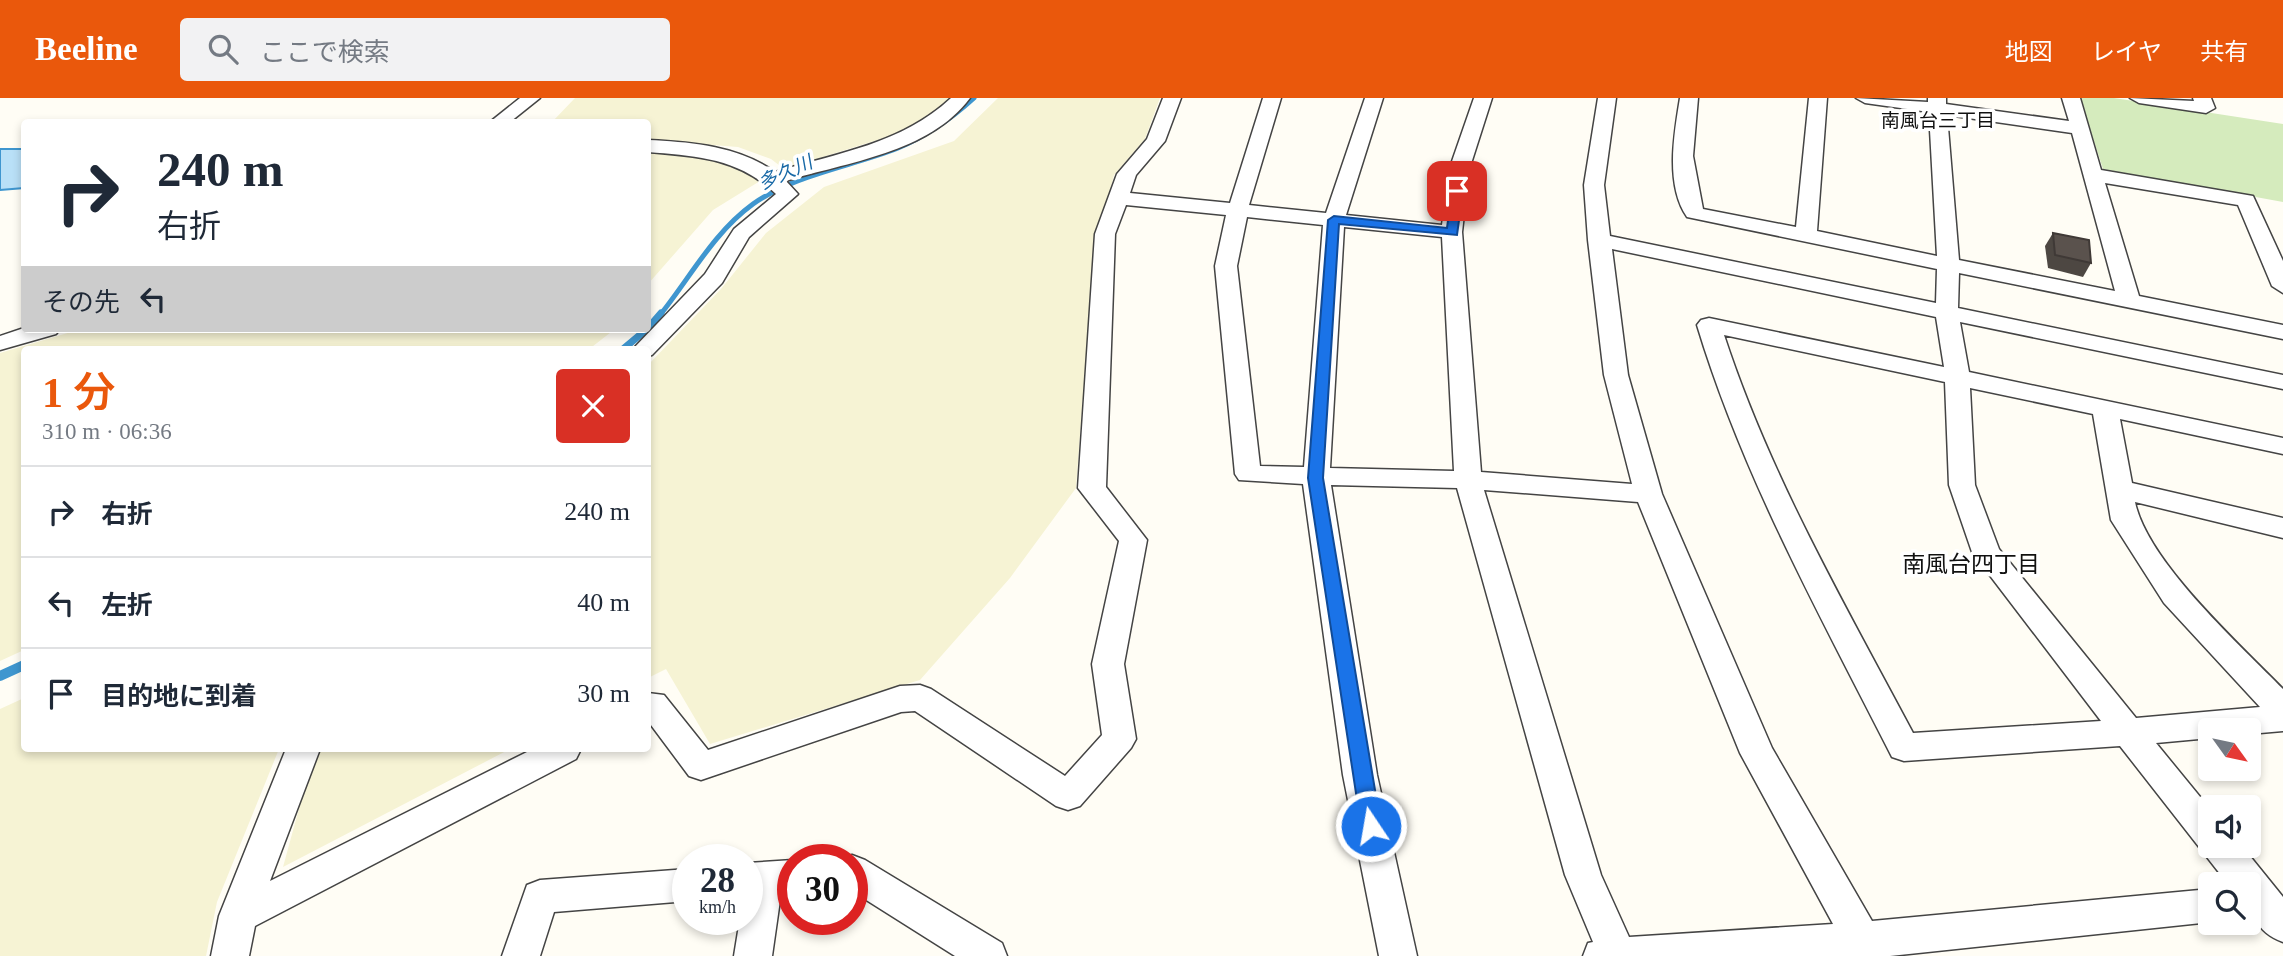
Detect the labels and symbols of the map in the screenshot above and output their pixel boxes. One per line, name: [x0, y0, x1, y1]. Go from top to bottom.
district label: 南風台三丁目: [1881, 110, 1995, 131]
water label: 多久川: [755, 150, 817, 194]
pin: [1427, 161, 1487, 221]
district label: 南風台四丁目: [1902, 552, 2040, 577]
north arrow: [2198, 718, 2261, 780]
position arrow: [1334, 789, 1408, 863]
speed limit sign: 30: [777, 844, 868, 935]

